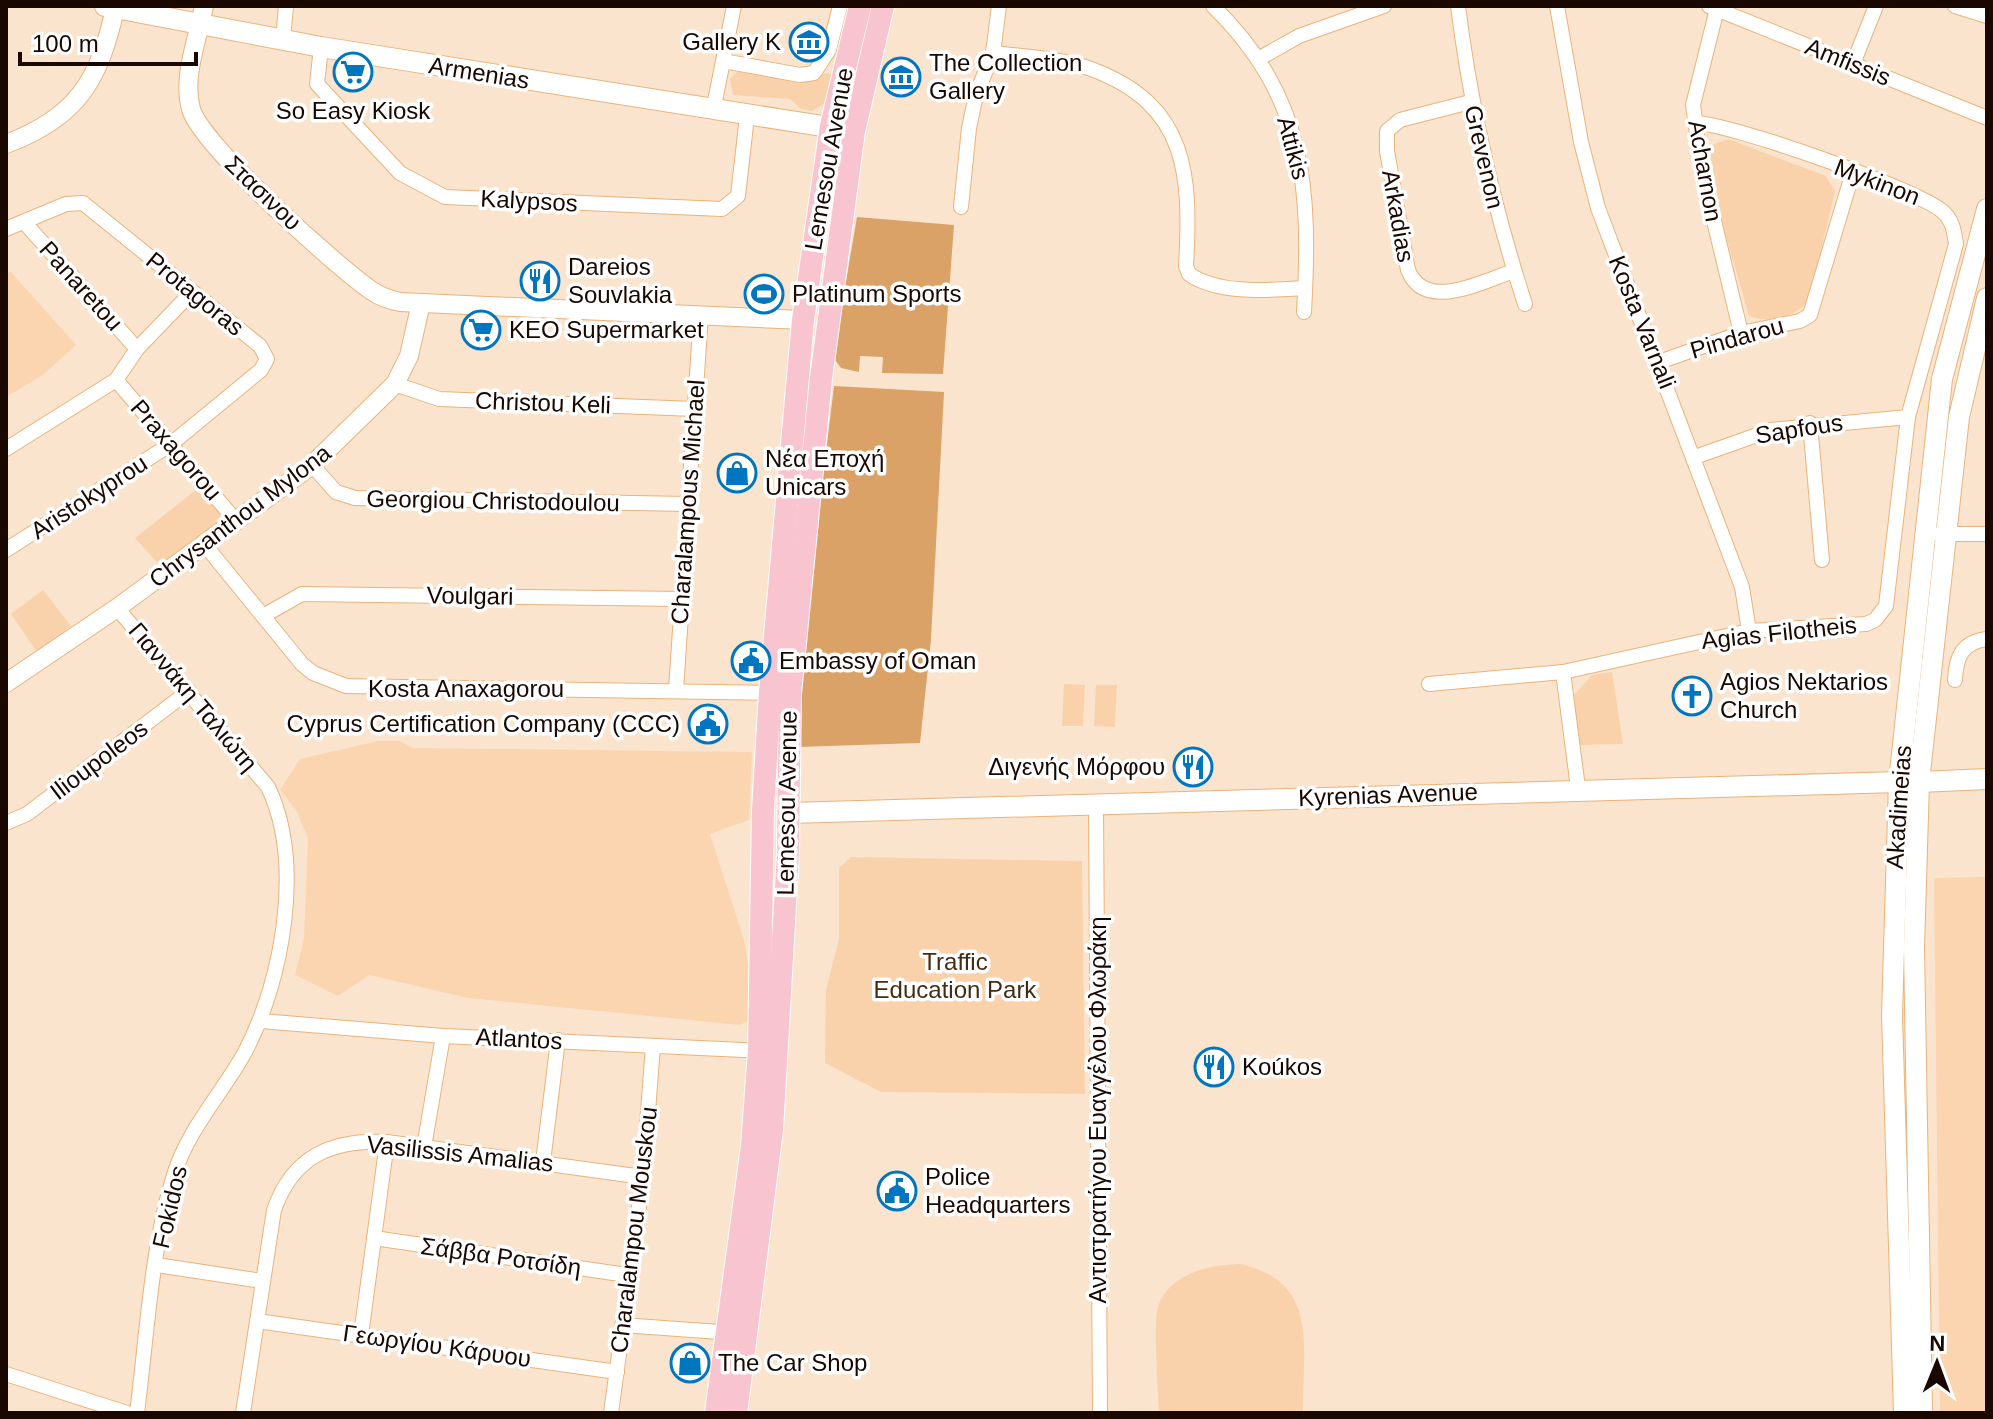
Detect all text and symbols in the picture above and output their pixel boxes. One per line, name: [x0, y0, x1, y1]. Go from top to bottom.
scale bar: [20, 16, 196, 66]
museum icon: Gallery K: [788, 21, 830, 63]
place label: Gallery K: [682, 28, 781, 55]
text: 100 m: [32, 30, 99, 57]
street label: Amfissis: [1802, 32, 1895, 91]
place label: The Collection Gallery: [929, 49, 1082, 104]
supermarket icon: So Easy Kiosk: [332, 51, 374, 93]
street label: Armenias: [427, 51, 531, 94]
museum icon: The Collection Gallery: [880, 56, 922, 98]
street label: Lemesou Avenue: [799, 65, 858, 252]
place label: So Easy Kiosk: [276, 97, 431, 124]
street label: Grevenon: [1459, 102, 1509, 211]
street label: Attikis: [1272, 113, 1315, 182]
street label: Acharnon: [1683, 118, 1728, 224]
street label: Στασινου: [220, 150, 307, 235]
street label: Mykinon: [1831, 153, 1924, 210]
street label: Arkadias: [1377, 168, 1420, 264]
street label: Kalypsos: [480, 184, 578, 217]
street label: Panaretou: [34, 235, 128, 336]
street label: Protagoras: [141, 246, 249, 341]
street label: Kosta Varnali: [1604, 251, 1681, 392]
place label: Dareios Souvlakia: [568, 253, 673, 308]
restaurant icon: Dareios Souvlakia: [519, 260, 561, 302]
sports icon: Platinum Sports: [743, 273, 785, 315]
place label: Platinum Sports: [792, 280, 961, 307]
supermarket icon: KEO Supermarket: [460, 309, 502, 351]
street label: Pindarou: [1687, 311, 1787, 364]
place label: KEO Supermarket: [509, 316, 704, 343]
street label: Charalampous Michael: [665, 379, 710, 625]
street label: Christou Keli: [475, 387, 611, 418]
street label: Praxagorou: [125, 394, 227, 505]
street label: Sapfous: [1753, 408, 1845, 449]
street label: Chrysanthou Mylona: [144, 438, 336, 593]
place label: Νέα Εποχή Unicars: [765, 445, 884, 500]
street label: Aristokyprou: [25, 449, 152, 544]
shop icon: Νέα Εποχή Unicars: [716, 452, 758, 494]
street label: Georgiou Christodoulou: [366, 485, 620, 516]
street label: Voulgari: [426, 581, 514, 610]
street label: Agias Filotheis: [1700, 611, 1858, 654]
street label: Γιαννάκη Ταλιώτη: [123, 617, 263, 776]
public building icon: Embassy of Oman: [730, 640, 772, 682]
place label: Embassy of Oman: [779, 647, 976, 674]
place label: Agios Nektarios Church: [1720, 668, 1888, 723]
street label: Kosta Anaxagorou: [368, 675, 564, 702]
church icon: Agios Nektarios Church: [1671, 675, 1713, 717]
public building icon: Cyprus Certification Company (CCC): [687, 703, 729, 745]
place label: Cyprus Certification Company (CCC): [287, 710, 680, 737]
street label: Lemesou Avenue: [771, 710, 802, 896]
street label: Ilioupoleos: [45, 714, 153, 805]
street label: Akadimeias: [1881, 744, 1916, 870]
restaurant icon: Διγενής Μόρφου: [1172, 746, 1214, 788]
place label: Διγενής Μόρφου: [988, 753, 1165, 780]
street label: Kyrenias Avenue: [1298, 778, 1478, 811]
street label: Αντιστρατήγου Ευαγγέλου Φλωράκη: [1084, 916, 1111, 1304]
park label: Traffic Education Park: [874, 948, 1037, 1003]
street label: Atlantos: [475, 1023, 563, 1054]
restaurant icon: Koúkos: [1193, 1046, 1235, 1088]
place label: Koúkos: [1242, 1053, 1322, 1080]
street label: Charalampou Mouskou: [605, 1105, 662, 1355]
street label: Vasilissis Amalias: [365, 1130, 555, 1177]
street label: Fokidos: [147, 1163, 192, 1251]
place label: Police Headquarters: [925, 1163, 1070, 1218]
public building icon: Police Headquarters: [876, 1170, 918, 1212]
street label: Σάββα Ροτσίδη: [419, 1232, 583, 1281]
street label: Γεωργίου Κάρυου: [341, 1319, 533, 1372]
north arrow: [1897, 1323, 1977, 1403]
text: N: [1929, 1331, 1946, 1356]
shop icon: The Car Shop: [669, 1342, 711, 1384]
place label: The Car Shop: [718, 1349, 867, 1376]

